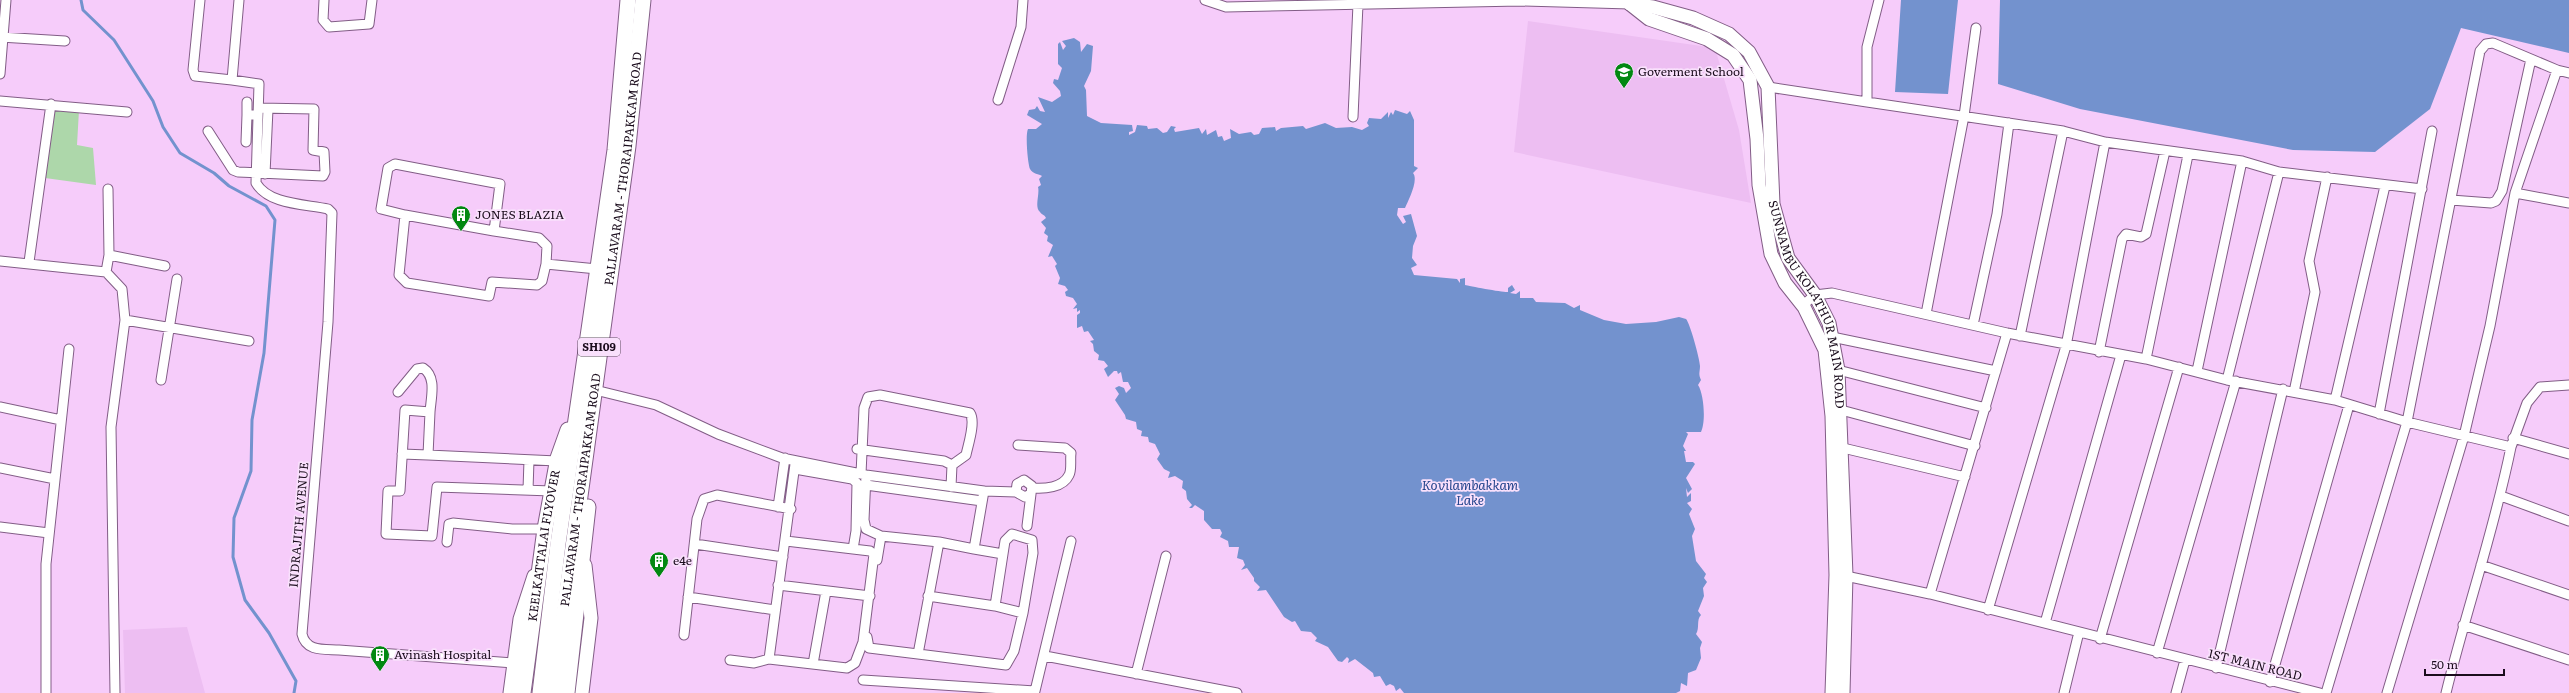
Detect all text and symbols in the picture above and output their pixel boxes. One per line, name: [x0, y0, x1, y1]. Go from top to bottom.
street label: PALLAVARAM - THORAIPAKKAM ROAD: [599, 51, 646, 286]
school or university icon: Goverment School: [1613, 61, 1635, 89]
place label: Goverment School: [1638, 62, 1744, 80]
street label: SUNNAMBU KOLATHUR MAIN ROAD: [1764, 198, 1849, 409]
building icon: JONES BLAZIA: [450, 204, 472, 232]
place label: JONES BLAZIA: [475, 205, 564, 223]
road number: SH109: [578, 338, 620, 356]
street label: PALLAVARAM - THORAIPAKKAM ROAD: [555, 372, 605, 607]
street label: INDRAJITH AVENUE: [284, 461, 312, 588]
street label: KEELKATTALAI FLYOVER: [523, 468, 564, 623]
water label: Kovilambakkam Lake: [1422, 475, 1519, 509]
building icon: e4e: [648, 550, 670, 578]
place label: e4e: [673, 551, 692, 569]
building icon: Avinash Hospital: [369, 644, 391, 672]
street label: 1ST MAIN ROAD: [2206, 644, 2304, 684]
place label: Avinash Hospital: [394, 645, 491, 663]
scale bar: [2425, 651, 2504, 677]
text: 50 m: [2431, 655, 2458, 673]

